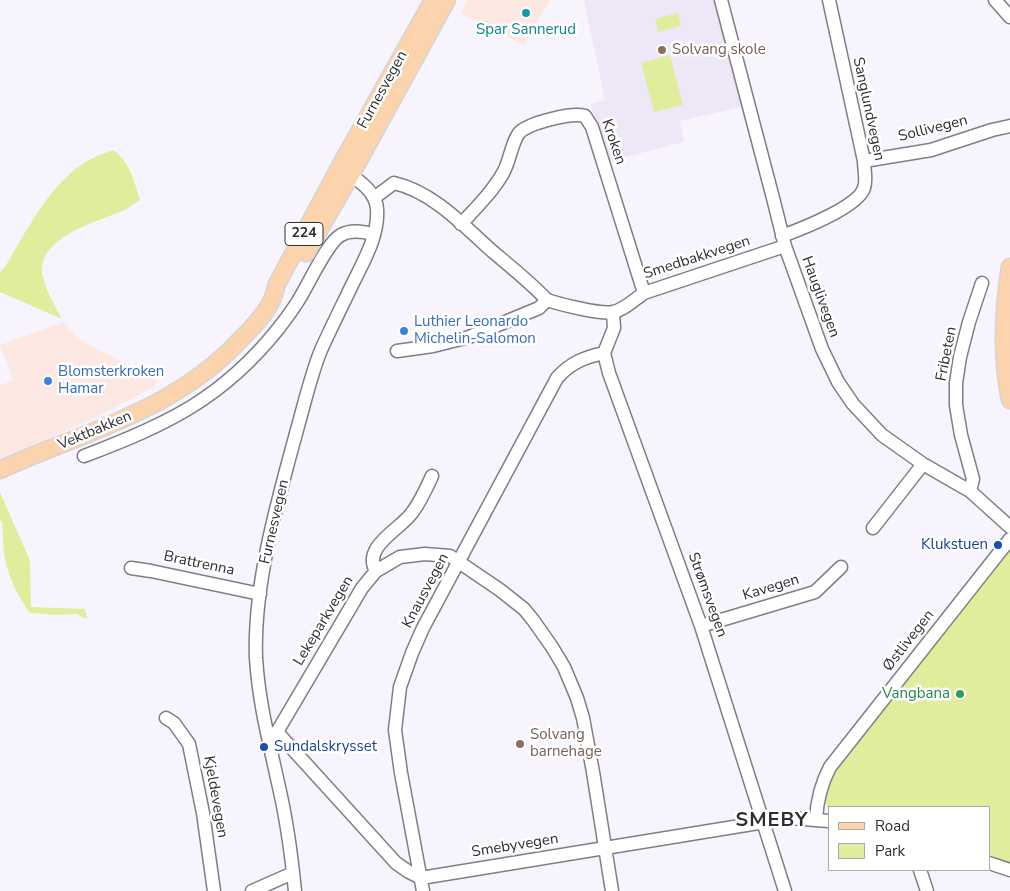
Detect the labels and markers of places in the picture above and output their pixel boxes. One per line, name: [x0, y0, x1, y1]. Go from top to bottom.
marker: Spar Sannerud: [520, 7, 532, 19]
place label: Spar Sannerud: [476, 21, 576, 39]
place label: Solvang skole: [672, 41, 766, 59]
marker: Solvang skole: [656, 44, 668, 56]
place label: Luthier Leonardo Michelin-Salomon: [414, 313, 536, 348]
marker: Luthier Leonardo Michelin-Salomon: [398, 325, 410, 337]
place label: Blomsterkroken Hamar: [58, 363, 164, 398]
marker: Blomsterkroken Hamar: [42, 375, 54, 387]
place label: Klukstuen: [921, 536, 988, 554]
marker: Klukstuen: [992, 539, 1004, 551]
place label: Vangbana: [882, 685, 950, 703]
marker: Vangbana: [954, 688, 966, 700]
place label: Solvang barnehage: [530, 726, 602, 761]
place label: Sundalskrysset: [274, 738, 377, 756]
marker: Solvang barnehage: [514, 738, 526, 750]
marker: Sundalskrysset: [258, 741, 270, 753]

